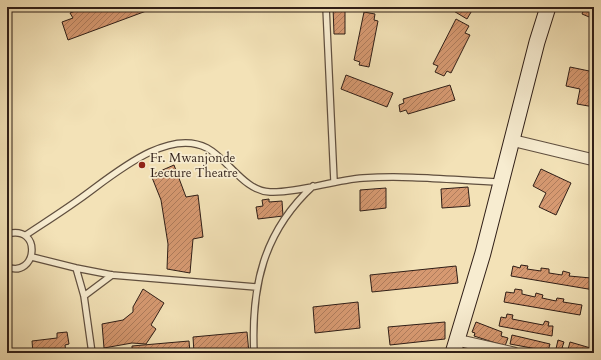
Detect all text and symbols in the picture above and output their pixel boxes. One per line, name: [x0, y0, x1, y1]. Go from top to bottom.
place label: Fr. Mwanjonde Lecture Theatre: [150, 149, 238, 182]
marker: Fr. Mwanjonde Lecture Theatre: [137, 160, 147, 170]

